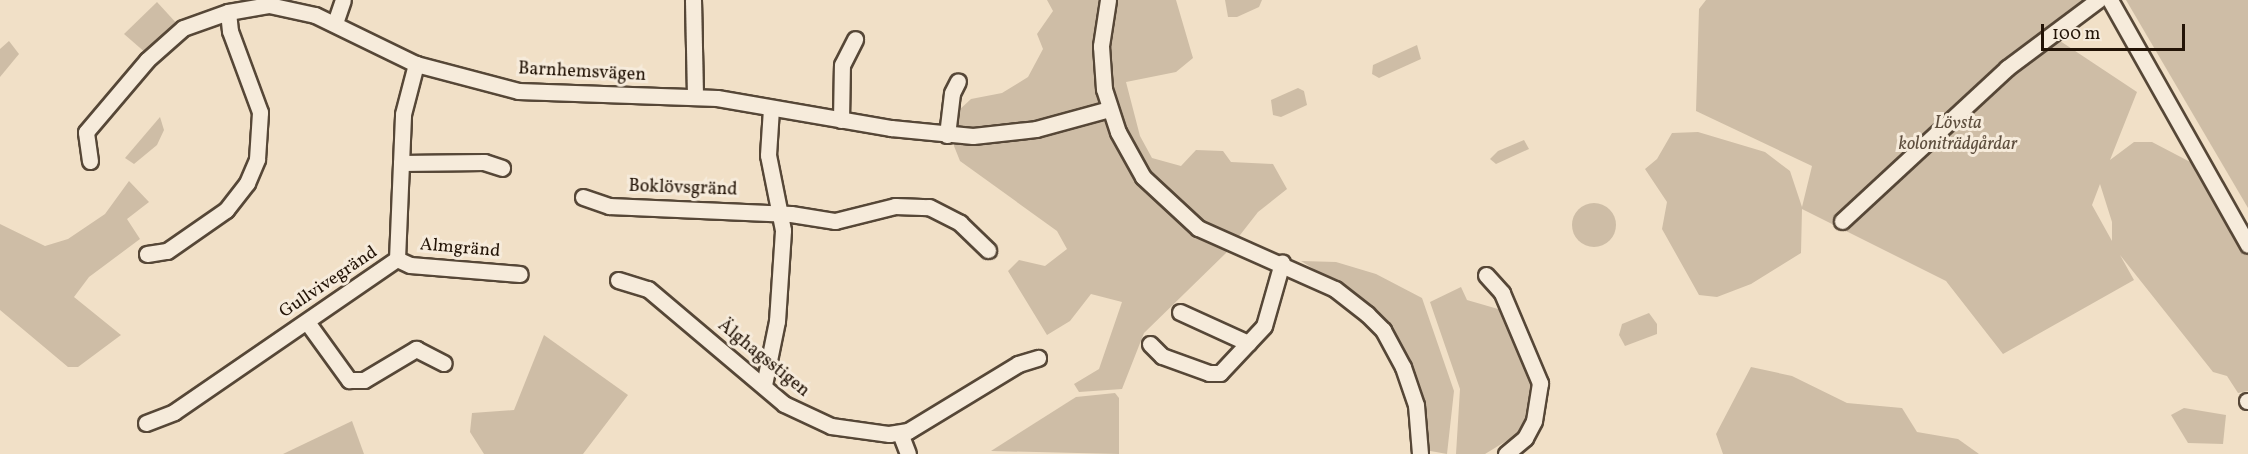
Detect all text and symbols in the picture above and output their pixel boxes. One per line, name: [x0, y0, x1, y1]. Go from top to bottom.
scale bar: [2044, 12, 2188, 50]
text: 100 m: [2052, 22, 2101, 47]
street label: Barnhemsvägen: [518, 59, 646, 87]
park label: Lövsta koloniträdgårdar: [1899, 114, 2017, 156]
street label: Boklövsgränd: [628, 176, 738, 202]
street label: Almgränd: [419, 235, 501, 263]
street label: Gullvivegränd: [276, 242, 382, 324]
street label: Älghagsstigen: [713, 315, 813, 403]

